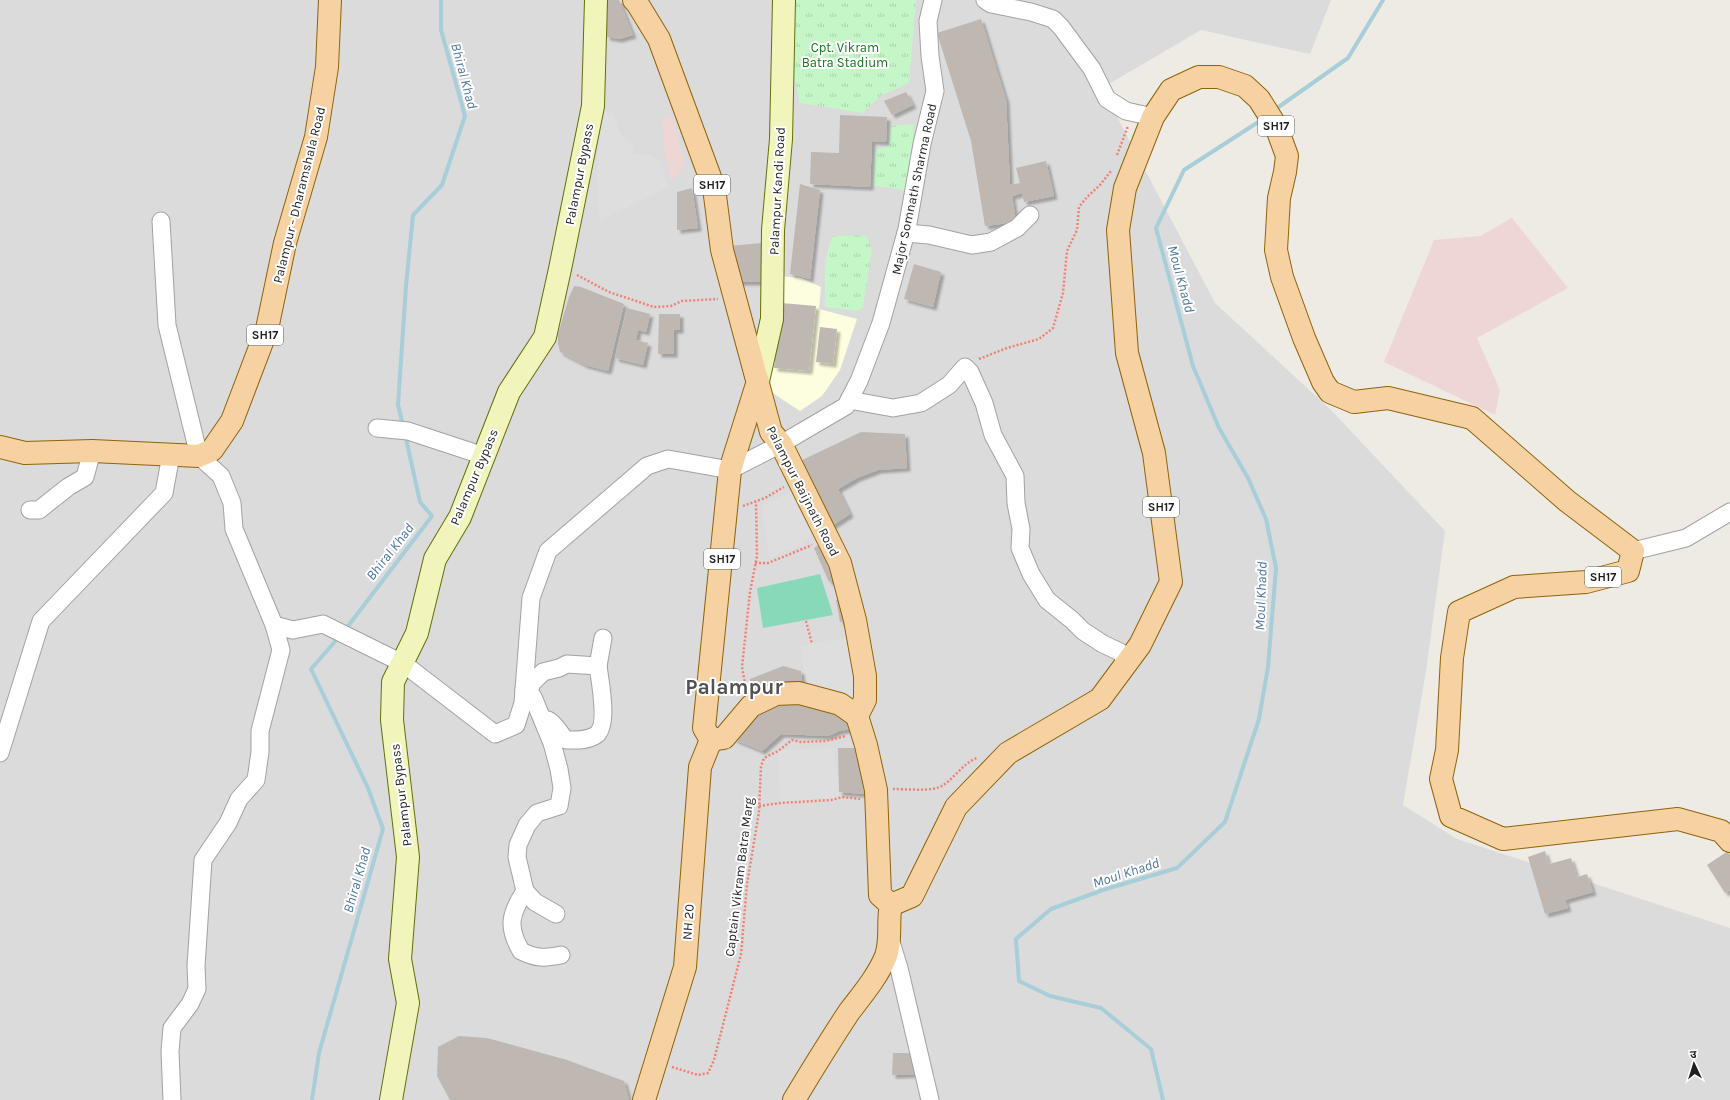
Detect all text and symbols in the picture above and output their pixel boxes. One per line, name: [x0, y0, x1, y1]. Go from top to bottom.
park label: Cpt. Vikram Batra Stadium: [802, 40, 888, 70]
water label: Bhiral Khad: [447, 41, 481, 111]
street label: Major Somnath Sharma Road: [888, 102, 940, 276]
street label: Palampur - Dharamshala Road: [270, 105, 328, 285]
road number: SH17: [1258, 116, 1294, 136]
street label: Palampur Bypass: [562, 122, 596, 226]
street label: Palampur Kandi Road: [766, 127, 788, 255]
road number: SH17: [694, 175, 730, 195]
water label: Moul Khadd: [1164, 243, 1198, 315]
road number: SH17: [247, 325, 283, 345]
street label: Palampur Baijnath Road: [764, 423, 842, 559]
street label: Palampur Bypass: [447, 426, 501, 527]
road number: SH17: [1143, 497, 1179, 517]
water label: Bhiral Khad: [363, 520, 418, 584]
road number: SH17: [704, 549, 740, 569]
water label: Moul Khadd: [1251, 561, 1271, 631]
road number: SH17: [1585, 567, 1621, 587]
district label: Palampur: [685, 675, 783, 699]
street label: Palampur Bypass: [387, 743, 415, 847]
street label: Captain Vikram Batra Marg: [722, 796, 756, 957]
water label: Bhiral Khad: [340, 845, 375, 915]
water label: Moul Khadd: [1091, 854, 1162, 892]
street label: NH 20: [679, 903, 697, 940]
north arrow: [1674, 1044, 1714, 1084]
text: उ: [1690, 1048, 1698, 1061]

